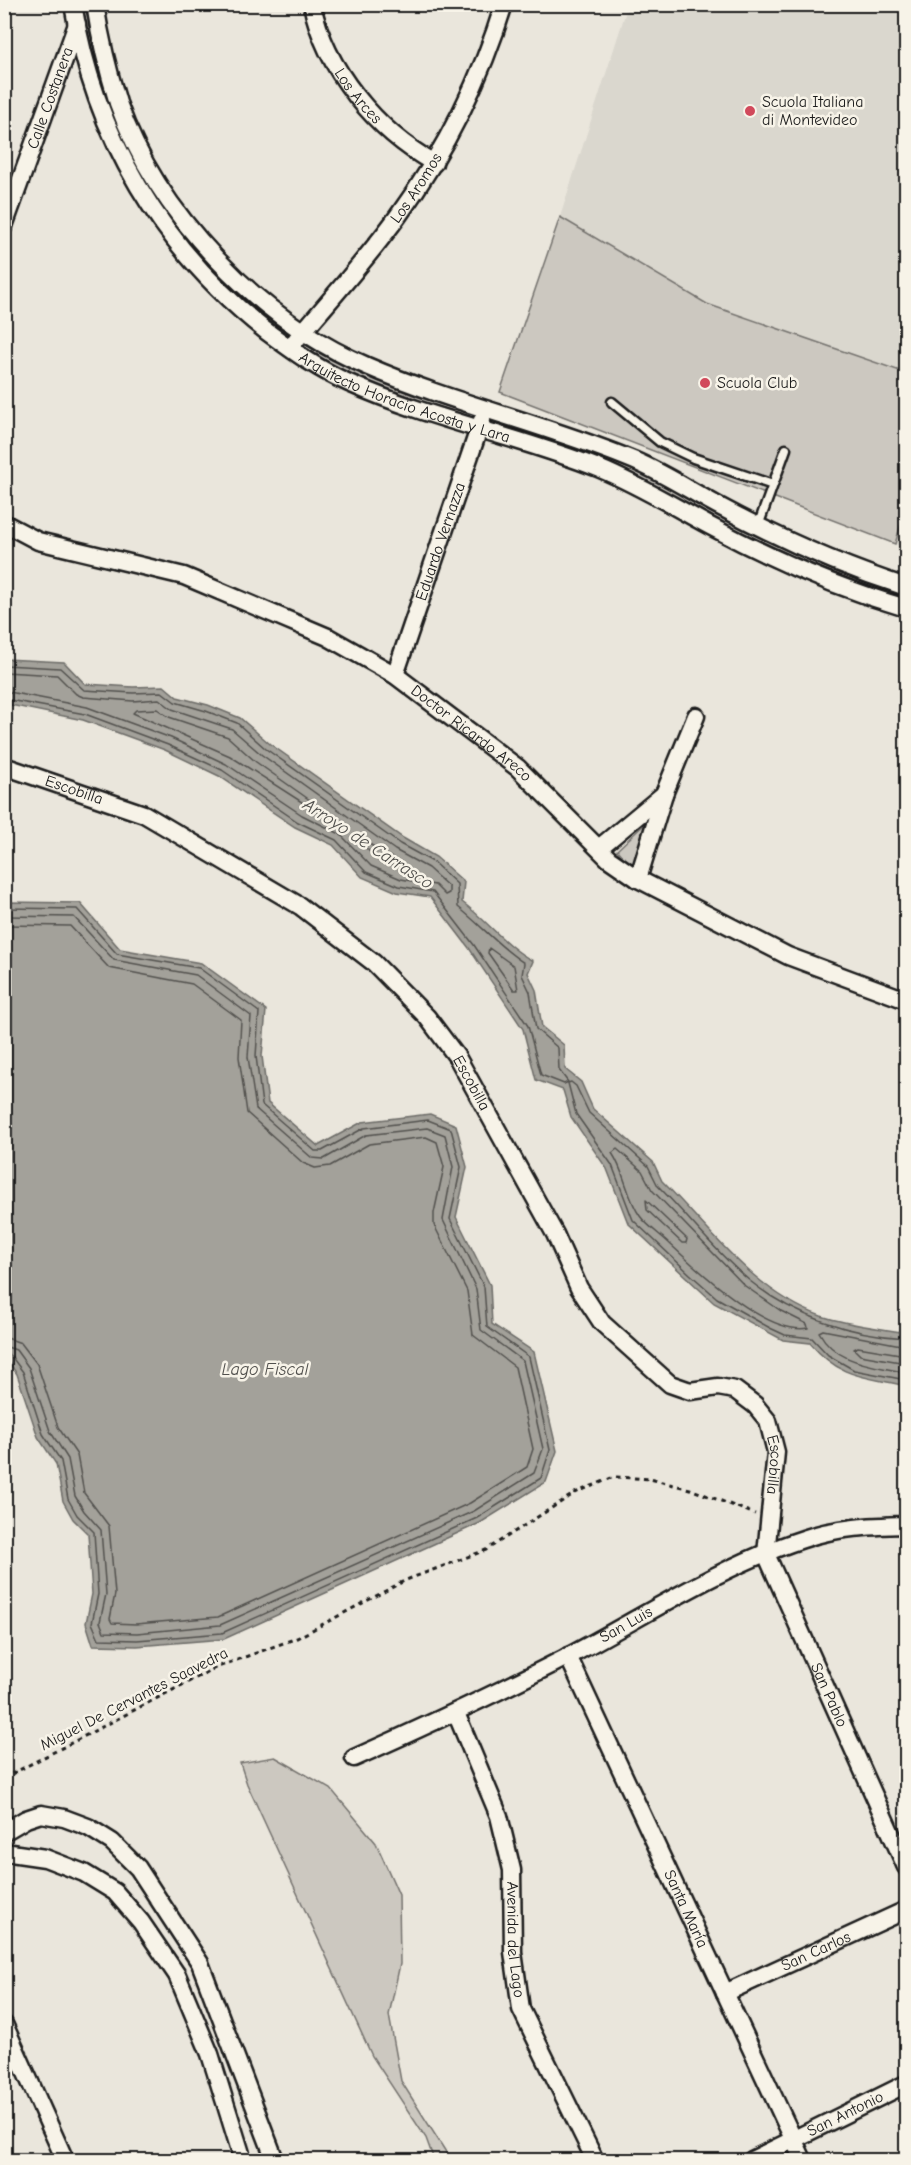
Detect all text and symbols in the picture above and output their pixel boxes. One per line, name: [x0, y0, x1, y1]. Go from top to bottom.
street label: Calle Costanera: [24, 45, 77, 151]
street label: Los Arces: [330, 65, 386, 128]
place label: Scuola Italiana di Montevideo: [762, 93, 863, 129]
marker: Scuola Italiana di Montevideo: [743, 104, 757, 118]
street label: Los Aromos: [387, 150, 446, 227]
street label: Arquitecto Horacio Acosta y Lara: [296, 348, 512, 447]
place label: Scuola Club: [717, 374, 797, 392]
marker: Scuola Club: [698, 376, 712, 390]
street label: Eduardo Vernazza: [412, 480, 469, 603]
street label: Doctor Ricardo Areco: [407, 681, 535, 785]
street label: Escobilla: [43, 772, 105, 808]
water label: Arroyo de Carrasco: [298, 794, 437, 894]
street label: Escobilla: [449, 1053, 494, 1114]
water label: Lago Fiscal: [222, 1359, 309, 1380]
street label: Escobilla: [763, 1433, 785, 1495]
street label: San Luis: [596, 1602, 656, 1647]
street label: Miguel De Cervantes Saavedra: [37, 1644, 231, 1754]
street label: San Pablo: [807, 1660, 851, 1730]
street label: Santa María: [660, 1867, 712, 1951]
street label: Avenida del Lago: [503, 1881, 528, 1999]
street label: San Carlos: [778, 1928, 854, 1975]
street label: San Antonio: [804, 2088, 886, 2140]

